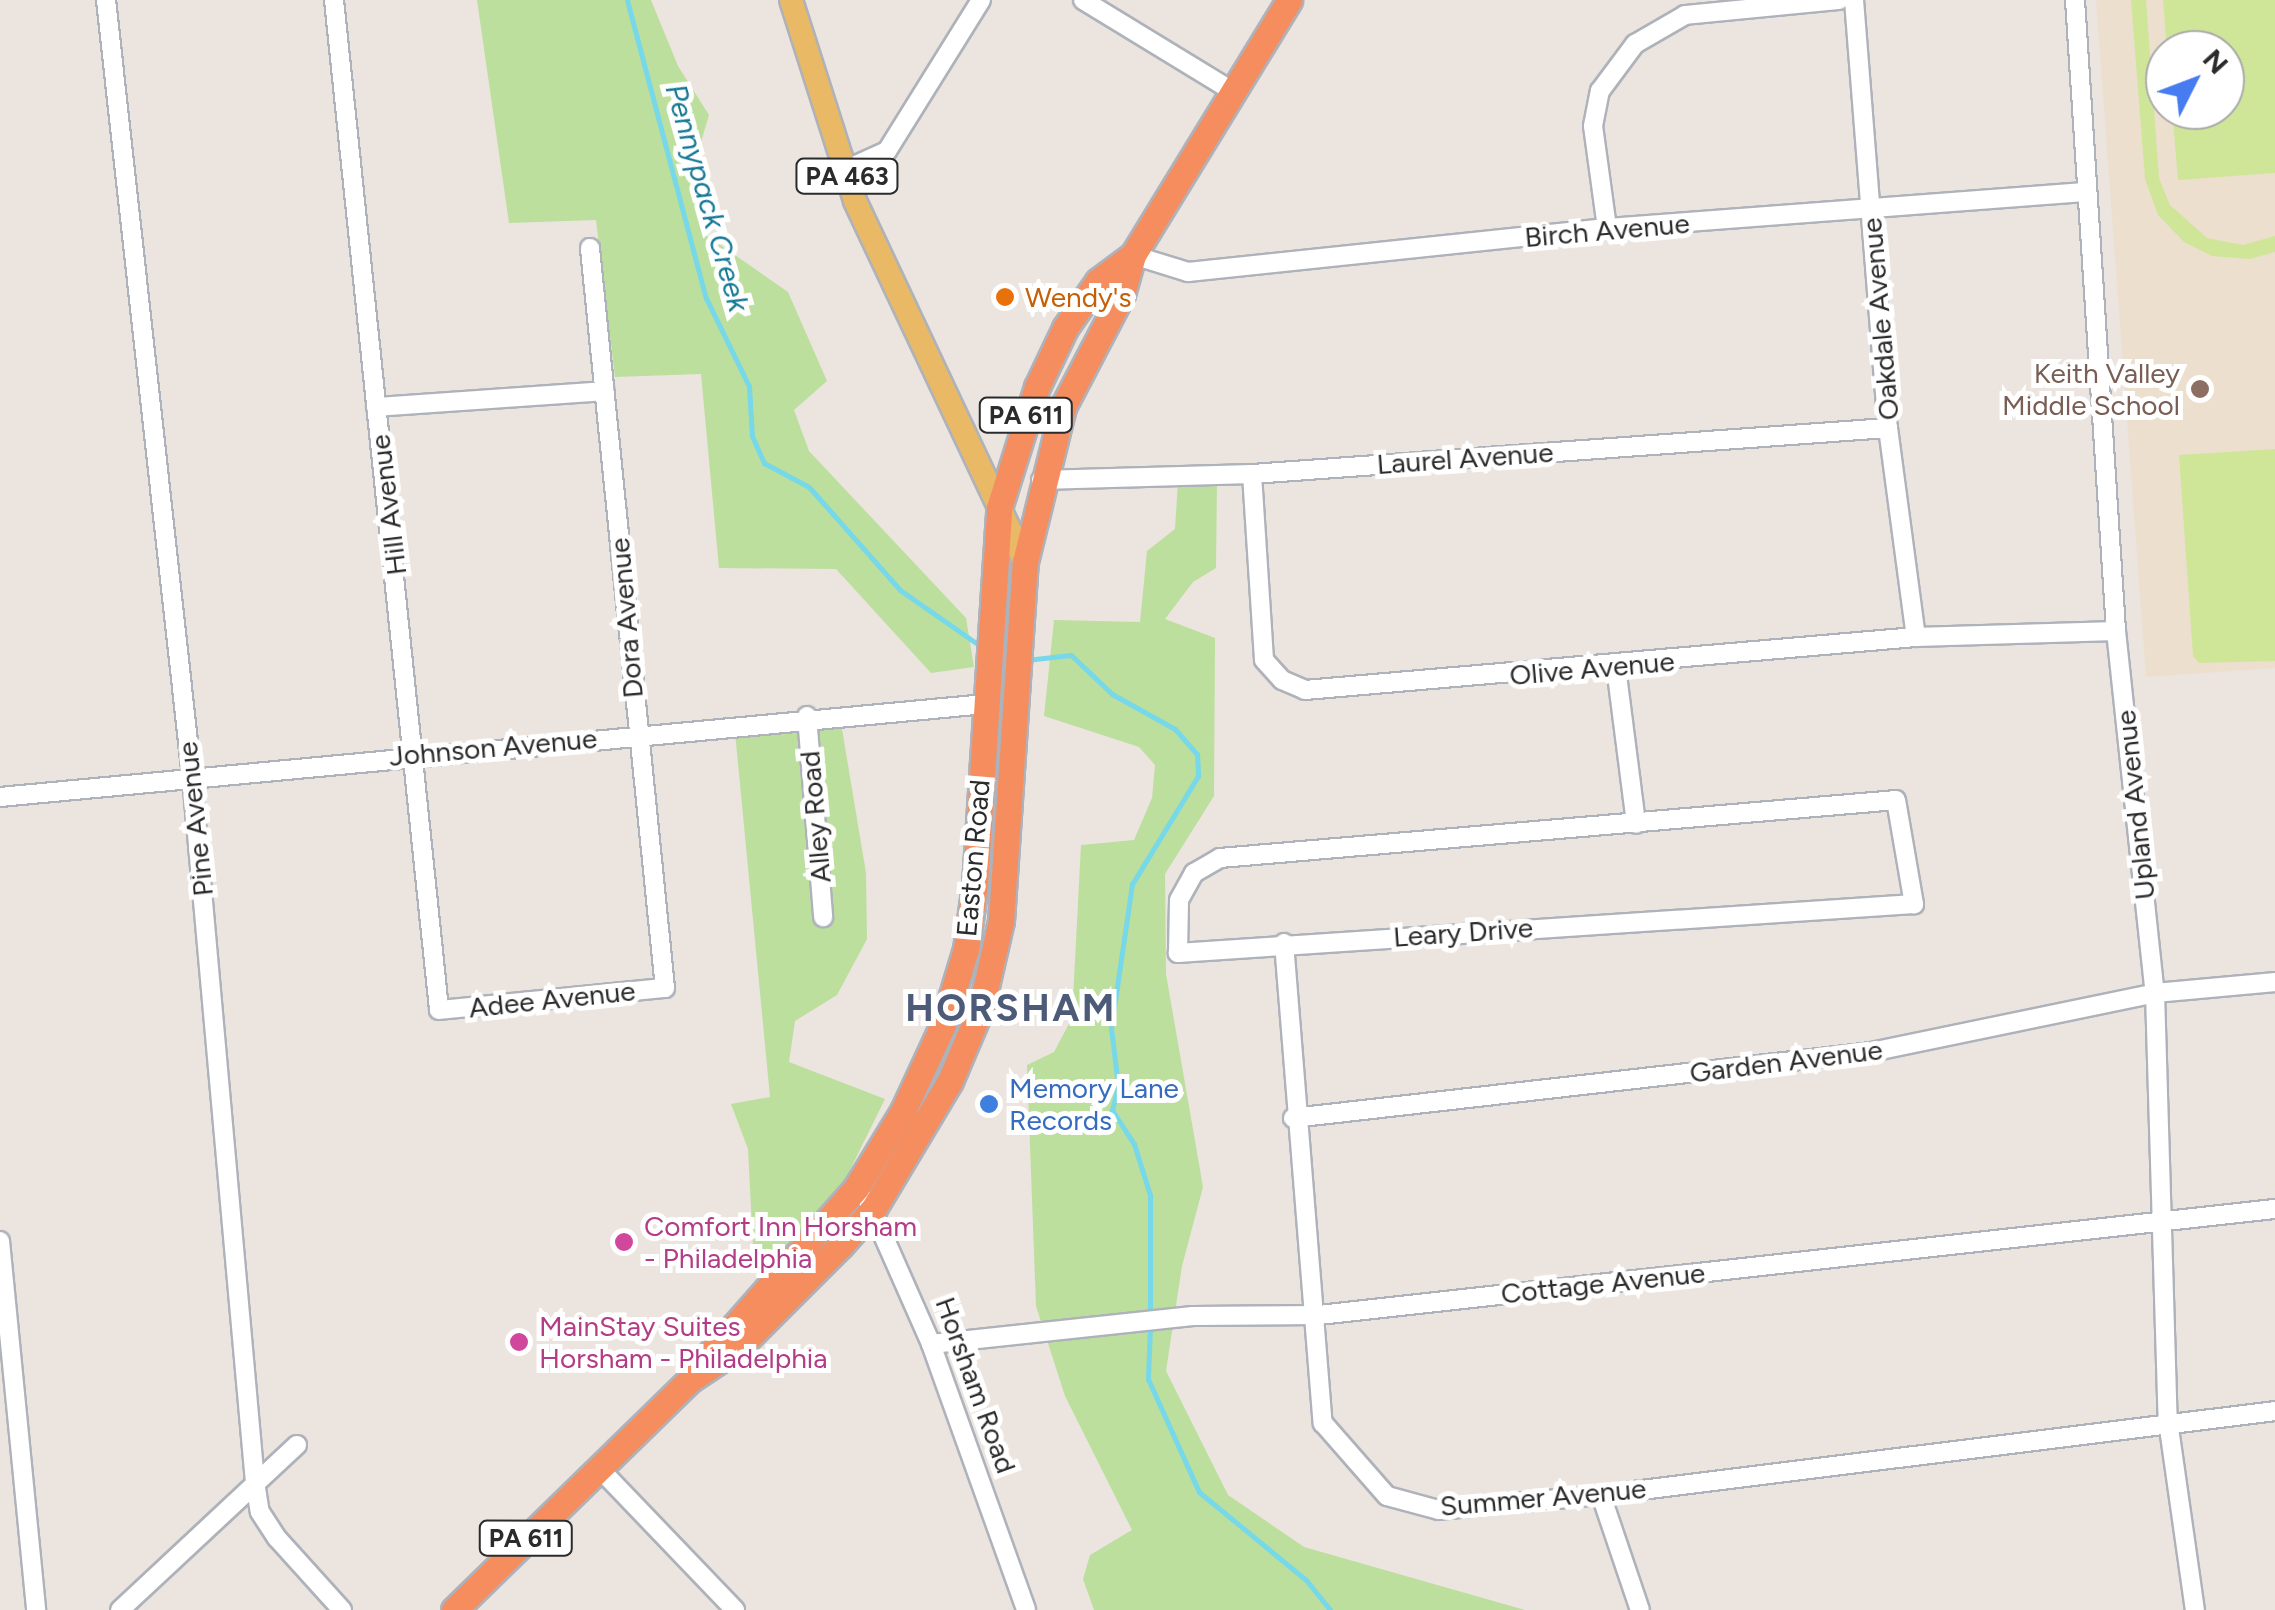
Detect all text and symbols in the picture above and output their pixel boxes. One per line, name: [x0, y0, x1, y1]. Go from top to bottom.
north arrow: [2145, 30, 2245, 130]
text: N: [2196, 42, 2236, 81]
water label: Pennypack Creek: [657, 80, 757, 316]
road number: PA 463: [794, 156, 900, 196]
street label: Birch Avenue: [1523, 206, 1691, 254]
street label: Oakdale Avenue: [1854, 216, 1906, 422]
place label: Wendy's: [1025, 280, 1131, 314]
marker: Wendy's: [994, 286, 1016, 308]
place label: Keith Valley Middle School: [2002, 356, 2180, 422]
marker: Keith Valley Middle School: [2189, 378, 2211, 400]
road number: PA 611: [978, 395, 1074, 435]
street label: Hill Avenue: [363, 433, 413, 577]
street label: Laurel Avenue: [1376, 435, 1554, 481]
street label: Dora Avenue: [602, 536, 650, 700]
street label: Olive Avenue: [1508, 644, 1676, 692]
street label: Upland Avenue: [2108, 709, 2162, 901]
street label: Johnson Avenue: [388, 721, 598, 773]
street label: Pine Avenue: [170, 740, 220, 898]
street label: Alley Road: [792, 750, 838, 884]
street label: Easton Road: [949, 778, 997, 938]
street label: Leary Drive: [1392, 910, 1534, 954]
street label: Adee Avenue: [467, 974, 637, 1024]
district label: HORSHAM: [905, 986, 1117, 1032]
street label: Garden Avenue: [1688, 1033, 1884, 1089]
place label: Memory Lane Records: [1009, 1071, 1179, 1137]
marker: Memory Lane Records: [978, 1093, 1000, 1115]
place label: Comfort Inn Horsham - Philadelphia: [644, 1209, 917, 1275]
marker: Comfort Inn Horsham - Philadelphia: [613, 1231, 635, 1253]
street label: Cottage Avenue: [1499, 1256, 1707, 1310]
street label: Horsham Road: [929, 1292, 1023, 1478]
place label: MainStay Suites Horsham - Philadelphia: [539, 1309, 828, 1375]
marker: MainStay Suites Horsham - Philadelphia: [508, 1331, 530, 1353]
street label: Summer Avenue: [1439, 1471, 1647, 1523]
road number: PA 611: [478, 1518, 574, 1558]

